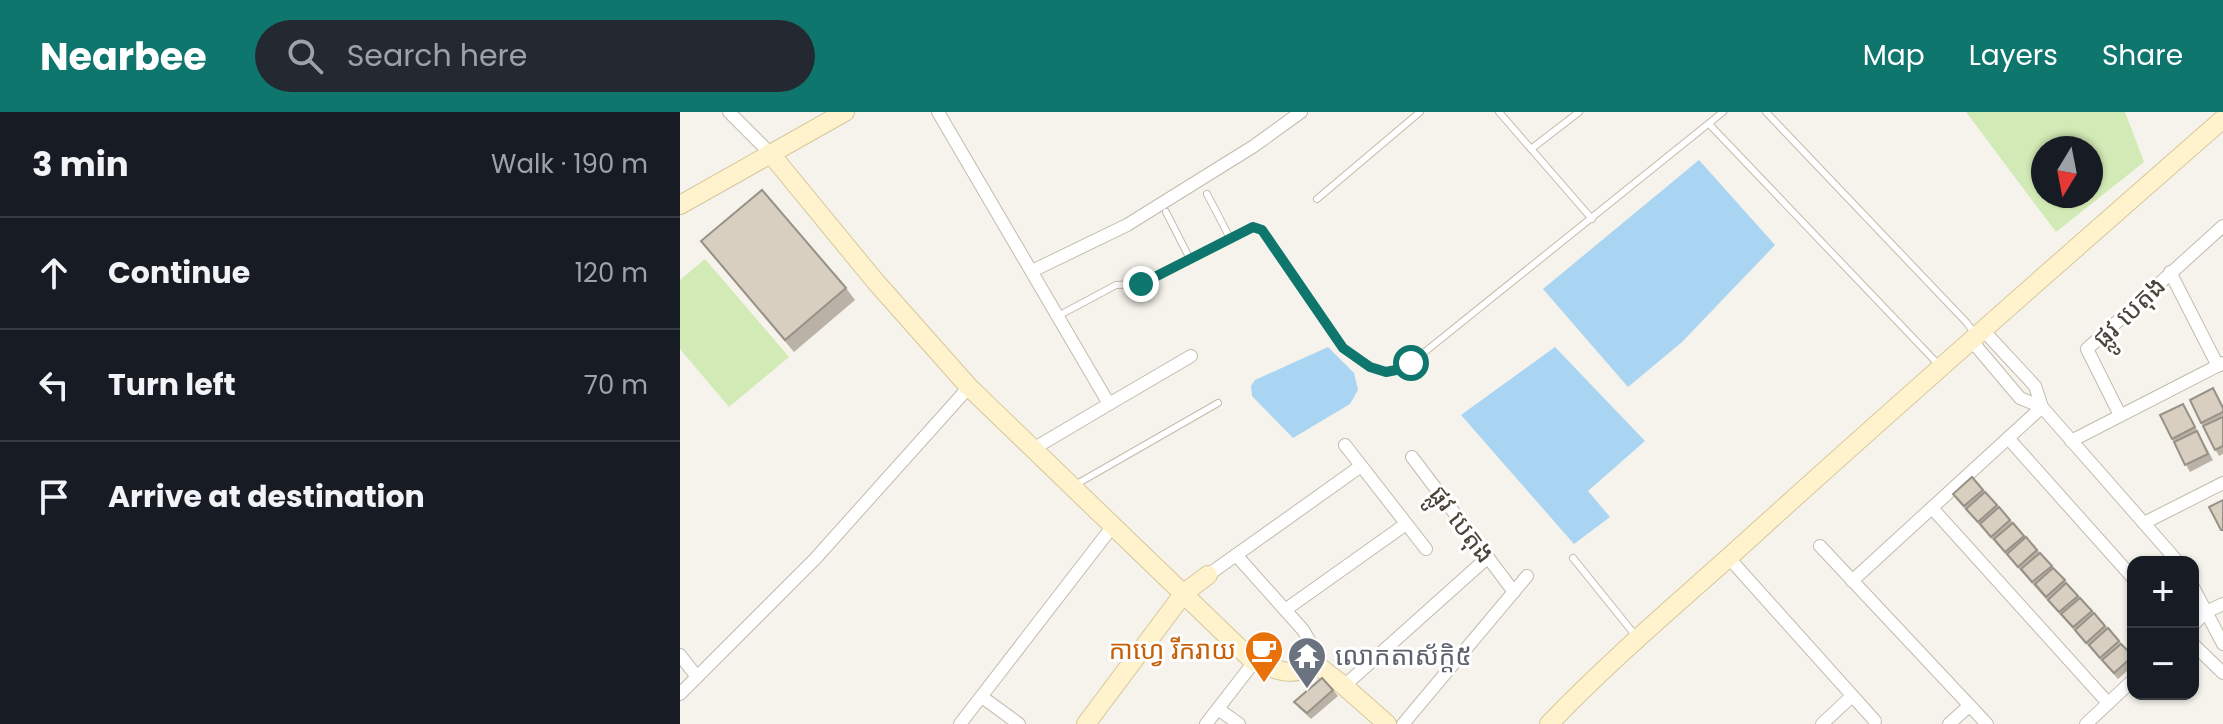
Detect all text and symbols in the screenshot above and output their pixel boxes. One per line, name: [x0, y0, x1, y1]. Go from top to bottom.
search box: [255, 20, 815, 92]
text: Nearbee: [40, 30, 207, 83]
icon: search: [283, 34, 327, 78]
text: Search here: [347, 34, 527, 77]
text: Map: [1863, 36, 1925, 75]
text: Layers: [1969, 36, 2058, 75]
text: Share: [2102, 36, 2183, 75]
north arrow: [2031, 136, 2103, 208]
text: 3 min: [32, 140, 129, 188]
text: Walk · 190 m: [491, 146, 648, 182]
icon: ahead: [32, 251, 76, 295]
text: Continue: [108, 251, 250, 294]
text: 120 m: [575, 255, 648, 291]
route end: [1123, 266, 1159, 302]
street label: ផ្លូវ បេតុង: [2085, 268, 2177, 360]
route start: [1393, 345, 1429, 381]
icon: left: [32, 363, 76, 407]
text: Turn left: [108, 363, 236, 406]
text: 70 m: [584, 367, 648, 403]
icon: arrive: [32, 475, 76, 519]
text: Arrive at destination: [108, 475, 425, 518]
street label: ផ្លូវ បេតុង: [1416, 478, 1503, 574]
map controls: [2127, 556, 2199, 700]
button: +: [2127, 556, 2199, 628]
button: −: [2127, 628, 2199, 700]
cafe icon: កាហ្វេ រីករាយ: [1243, 629, 1285, 684]
place label: កាហ្វេ រីករាយ: [1109, 632, 1236, 668]
temple icon: លោកតាស័ក្តិ៥: [1286, 635, 1328, 690]
place label: លោកតាស័ក្តិ៥: [1335, 638, 1472, 674]

